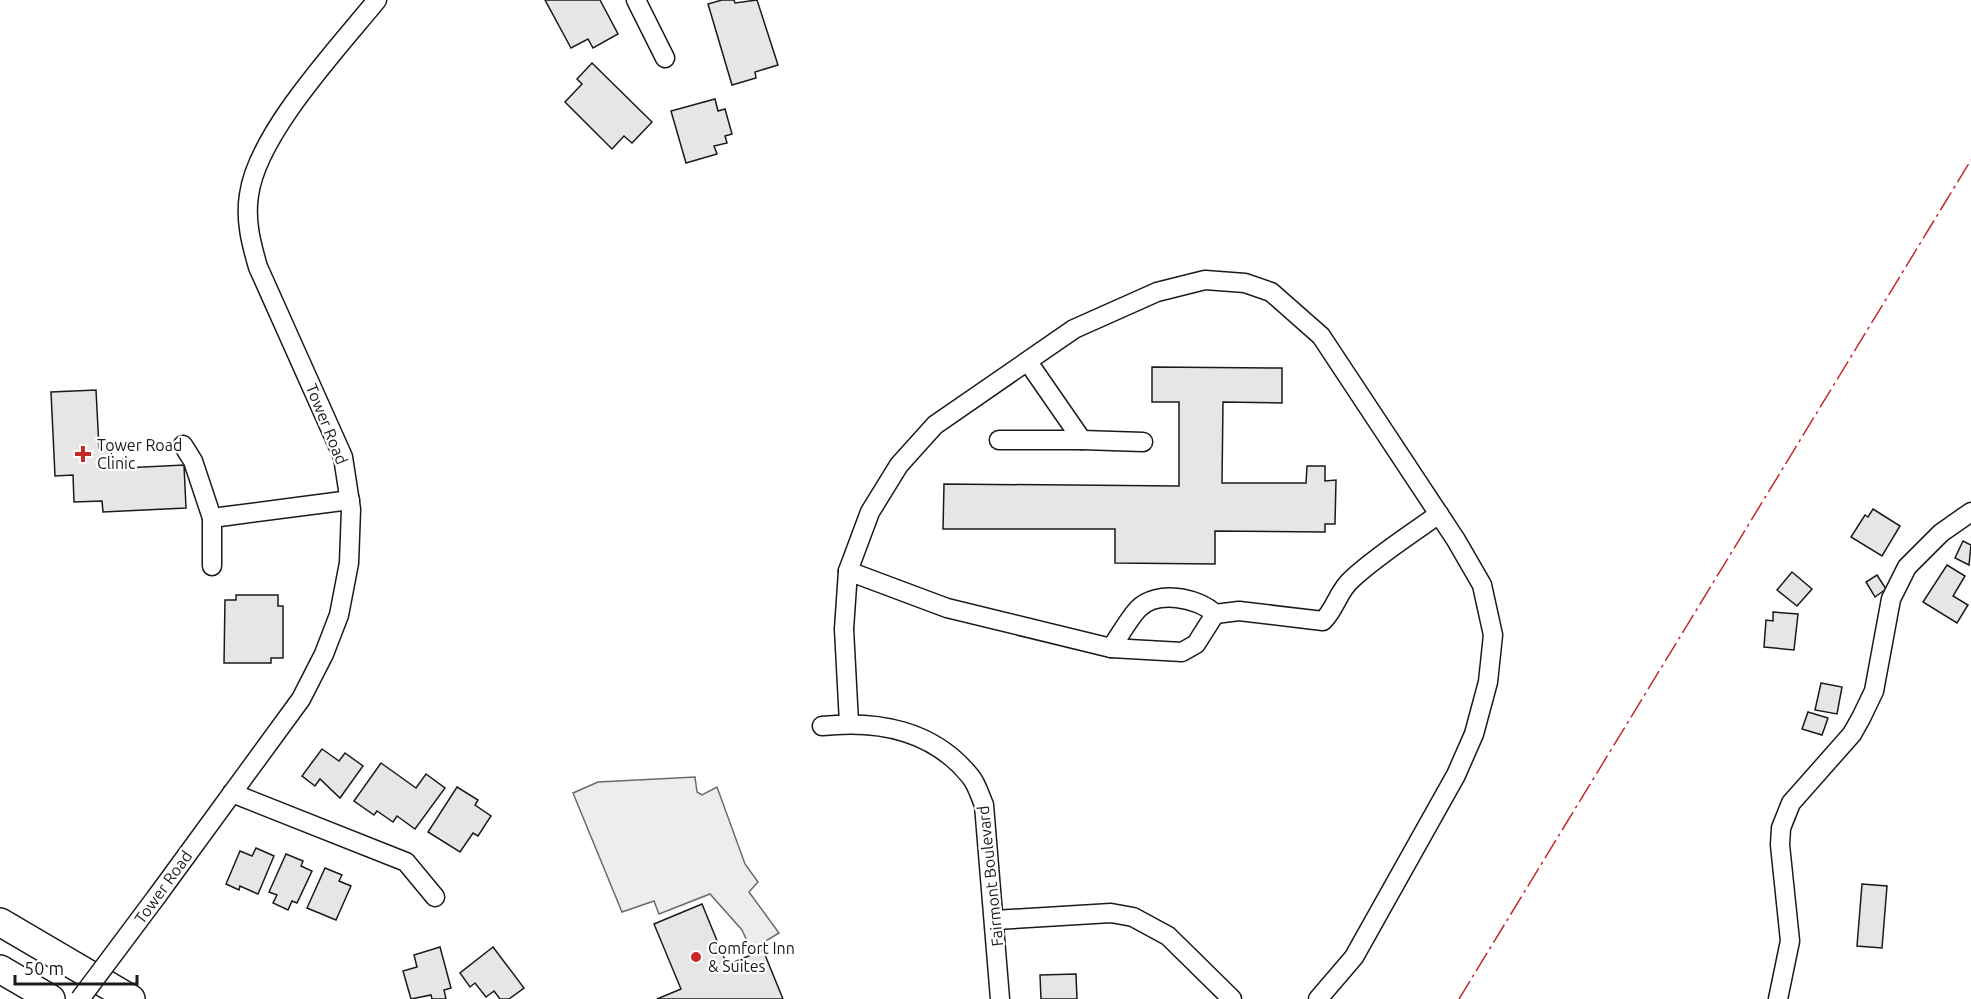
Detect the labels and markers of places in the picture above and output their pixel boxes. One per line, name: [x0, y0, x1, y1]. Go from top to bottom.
place label: Tower Road Clinic: [97, 436, 182, 472]
marker: Tower Road Clinic: [74, 445, 92, 463]
place label: Comfort Inn & Suites: [708, 939, 795, 975]
marker: Comfort Inn & Suites: [689, 950, 703, 964]

